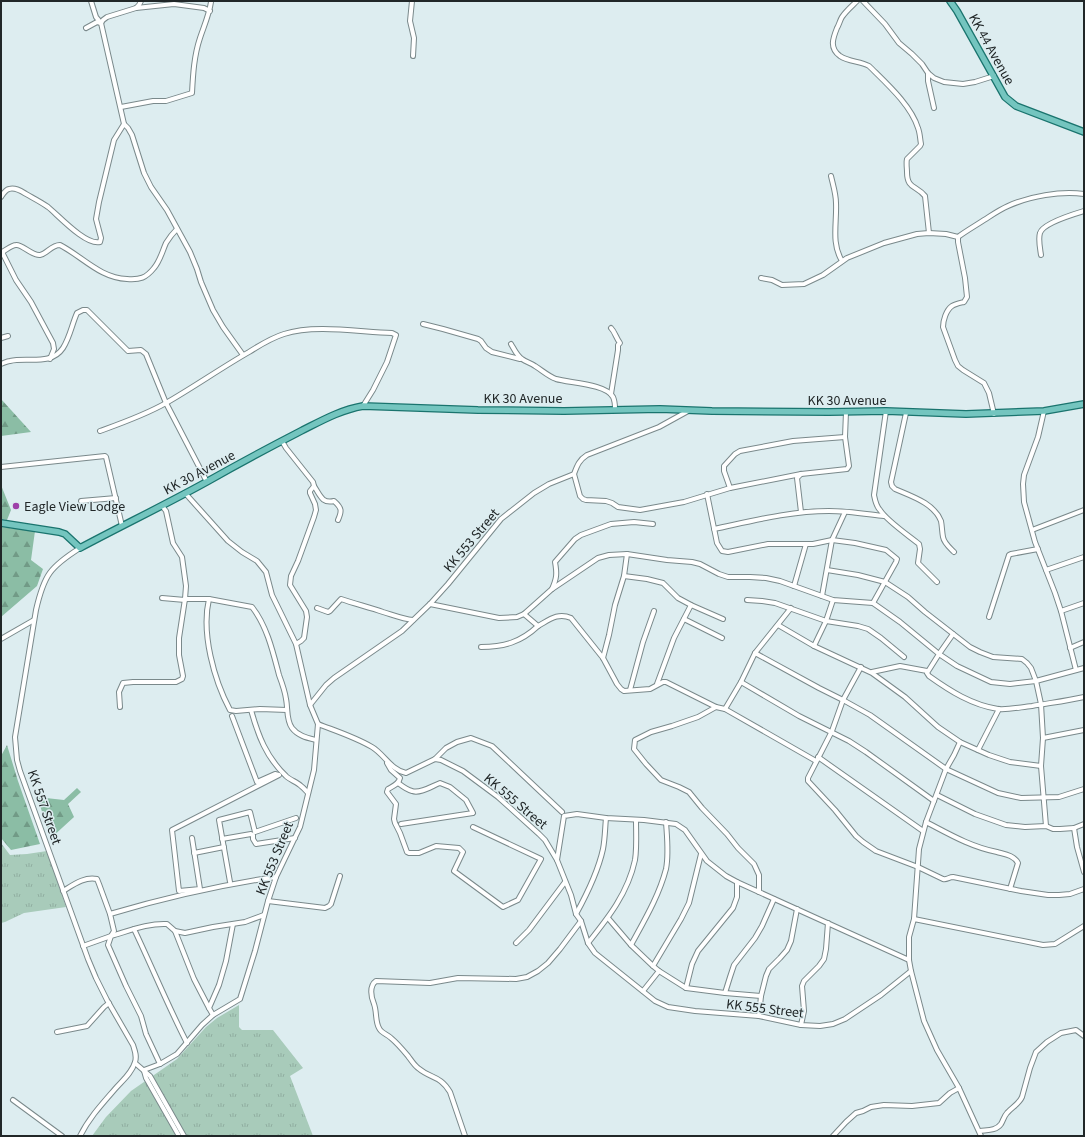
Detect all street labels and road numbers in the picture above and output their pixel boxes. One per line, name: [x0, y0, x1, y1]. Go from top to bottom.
street label: KK 44 Avenue: [963, 10, 1019, 89]
street label: KK 30 Avenue: [484, 389, 562, 409]
street label: KK 30 Avenue: [808, 391, 886, 411]
street label: KK 30 Avenue: [160, 446, 239, 500]
street label: KK 553 Street: [439, 504, 505, 577]
street label: KK 557 Street: [22, 767, 66, 848]
street label: KK 555 Street: [479, 769, 552, 835]
street label: KK 553 Street: [251, 818, 299, 898]
street label: KK 555 Street: [725, 994, 805, 1024]

